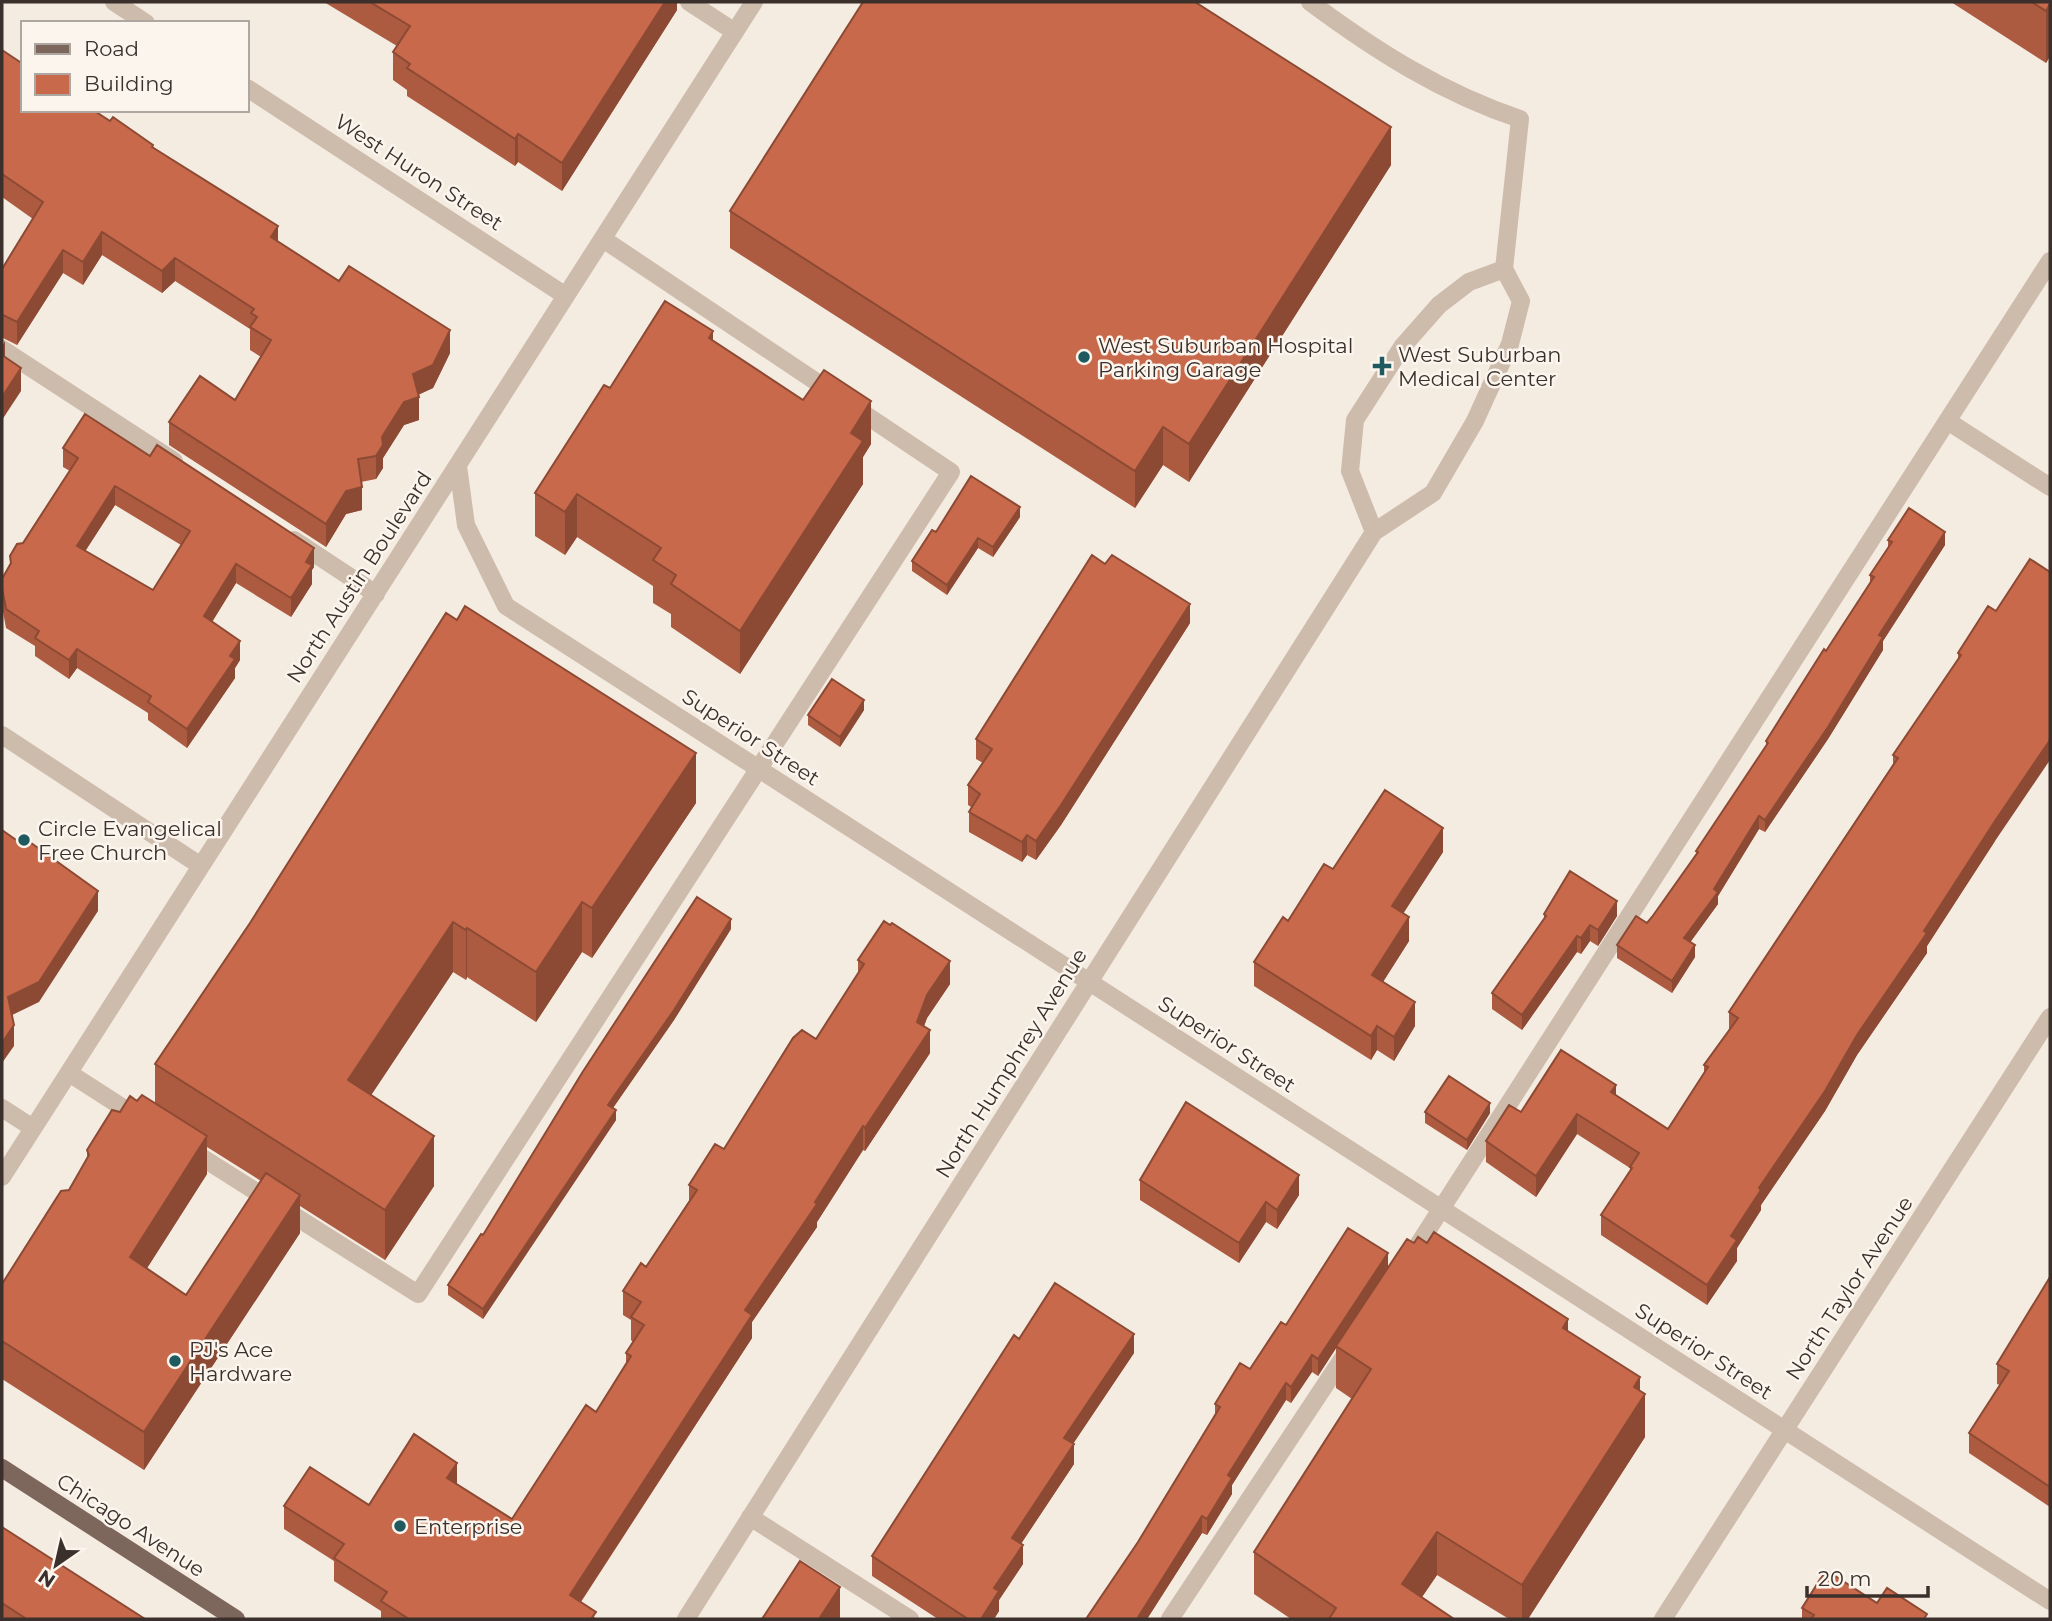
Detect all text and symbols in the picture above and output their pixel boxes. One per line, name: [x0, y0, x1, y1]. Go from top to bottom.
legend: [21, 21, 248, 112]
text: Road: [84, 36, 139, 61]
text: Building: [84, 71, 174, 96]
street label: West Huron Street: [330, 108, 508, 236]
place label: West Suburban Hospital Parking Garage: [1098, 333, 1353, 382]
place label: West Suburban Medical Center: [1398, 342, 1562, 391]
marker: West Suburban Hospital Parking Garage: [1076, 349, 1092, 365]
marker: West Suburban Medical Center: [1372, 356, 1392, 376]
street label: North Austin Boulevard: [281, 466, 437, 688]
street label: Superior Street: [678, 683, 824, 791]
place label: Circle Evangelical Free Church: [38, 816, 222, 865]
marker: Circle Evangelical Free Church: [16, 832, 32, 848]
street label: North Humphrey Avenue: [930, 944, 1092, 1182]
street label: Superior Street: [1154, 990, 1300, 1098]
street label: North Taylor Avenue: [1780, 1191, 1918, 1385]
street label: Superior Street: [1631, 1297, 1777, 1405]
place label: PJ's Ace Hardware: [189, 1337, 292, 1386]
marker: PJ's Ace Hardware: [167, 1353, 183, 1369]
street label: Chicago Avenue: [52, 1468, 210, 1582]
place label: Enterprise: [414, 1514, 522, 1539]
marker: Enterprise: [392, 1518, 408, 1534]
north arrow: [21, 1530, 91, 1600]
scale bar: [1807, 1554, 1928, 1598]
text: N: [34, 1565, 60, 1593]
text: 20 m: [1818, 1566, 1872, 1591]

